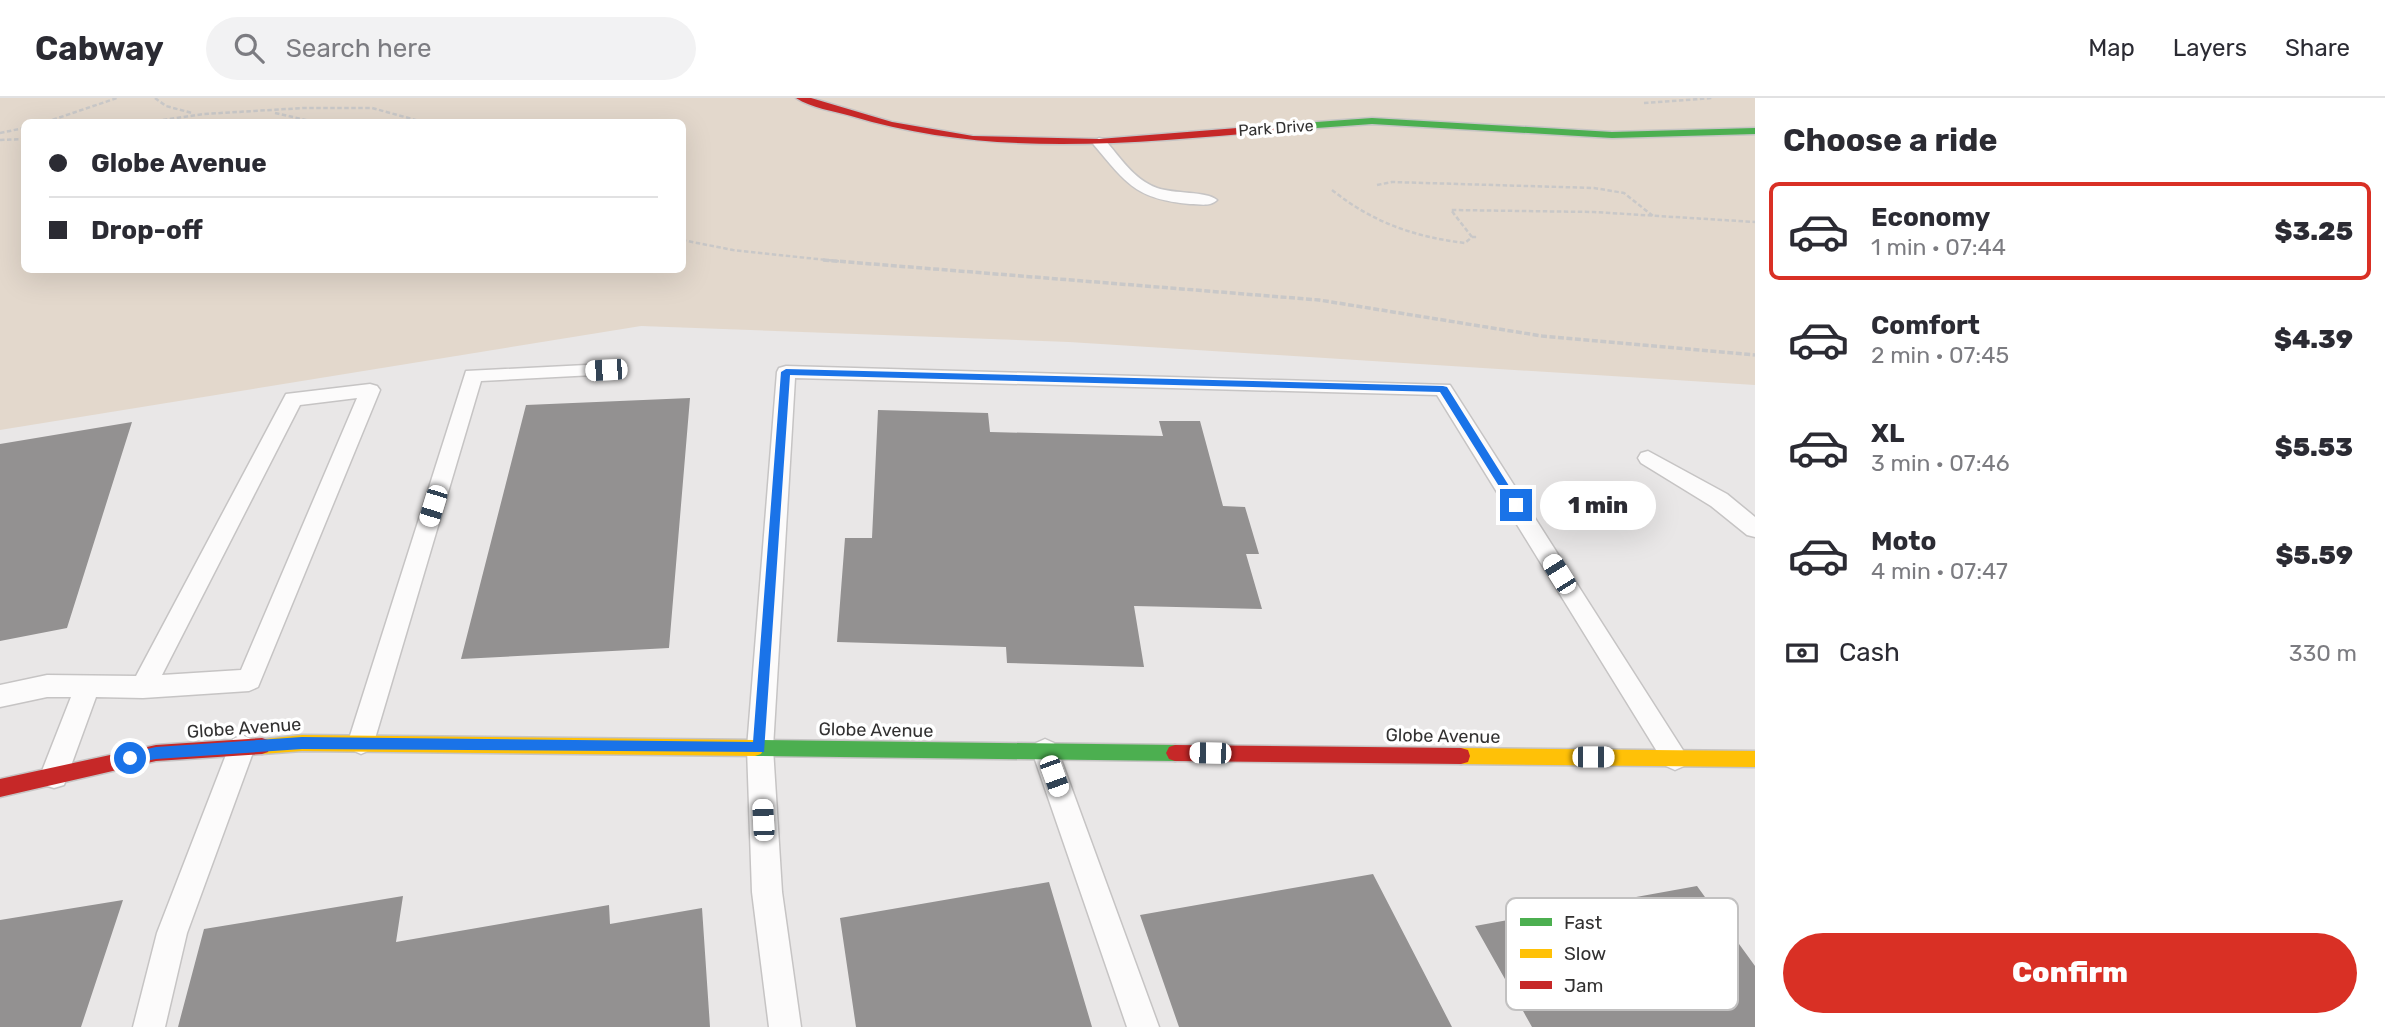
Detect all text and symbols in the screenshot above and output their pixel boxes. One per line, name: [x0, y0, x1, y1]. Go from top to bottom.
search box: [206, 17, 696, 80]
text: Cabway: [35, 29, 164, 68]
icon: search: [230, 29, 268, 67]
text: Search here: [286, 33, 432, 64]
text: Map: [2088, 34, 2135, 62]
text: Layers: [2173, 34, 2247, 62]
text: Share: [2285, 34, 2350, 62]
street label: Park Drive: [1238, 116, 1314, 140]
text: Choose a ride: [1783, 121, 1997, 159]
text: Globe Avenue: [91, 148, 267, 179]
icon: car: [1787, 200, 1850, 263]
text: Economy: [1871, 202, 1990, 233]
text: Drop-off: [91, 215, 203, 246]
text: $3.25: [2275, 216, 2353, 247]
text: 1 min · 07:44: [1871, 233, 2006, 261]
icon: car: [1787, 308, 1850, 371]
text: Comfort: [1871, 310, 1980, 341]
text: $4.39: [2274, 324, 2353, 355]
text: 2 min · 07:45: [1871, 341, 2009, 369]
car: [585, 358, 628, 382]
icon: car: [1787, 416, 1850, 479]
text: XL: [1871, 418, 1904, 449]
text: $5.53: [2275, 432, 2353, 463]
text: 3 min · 07:46: [1871, 449, 2010, 477]
callout: 1 min: [1540, 480, 1656, 530]
car: [417, 483, 450, 529]
route end: [1500, 489, 1532, 521]
text: 1 min: [1568, 491, 1628, 519]
icon: car: [1787, 524, 1850, 587]
text: Moto: [1871, 526, 1936, 557]
text: $5.59: [2275, 540, 2353, 571]
car: [1539, 551, 1580, 597]
text: 4 min · 07:47: [1871, 557, 2008, 585]
icon: cash: [1783, 634, 1821, 672]
text: Cash: [1839, 637, 1900, 668]
text: 330 m: [2289, 639, 2357, 667]
street label: Globe Avenue: [186, 713, 302, 743]
street label: Globe Avenue: [818, 718, 934, 742]
street label: Globe Avenue: [1385, 724, 1501, 748]
route start: [114, 742, 146, 774]
car: [1189, 742, 1232, 764]
car: [1573, 747, 1615, 768]
car: [1037, 753, 1072, 799]
car: [752, 798, 775, 842]
legend: [1506, 898, 1738, 1010]
text: Fast: [1564, 911, 1603, 934]
button: Confirm: [1783, 933, 2357, 1013]
text: Slow: [1564, 942, 1606, 965]
text: Jam: [1564, 974, 1603, 997]

